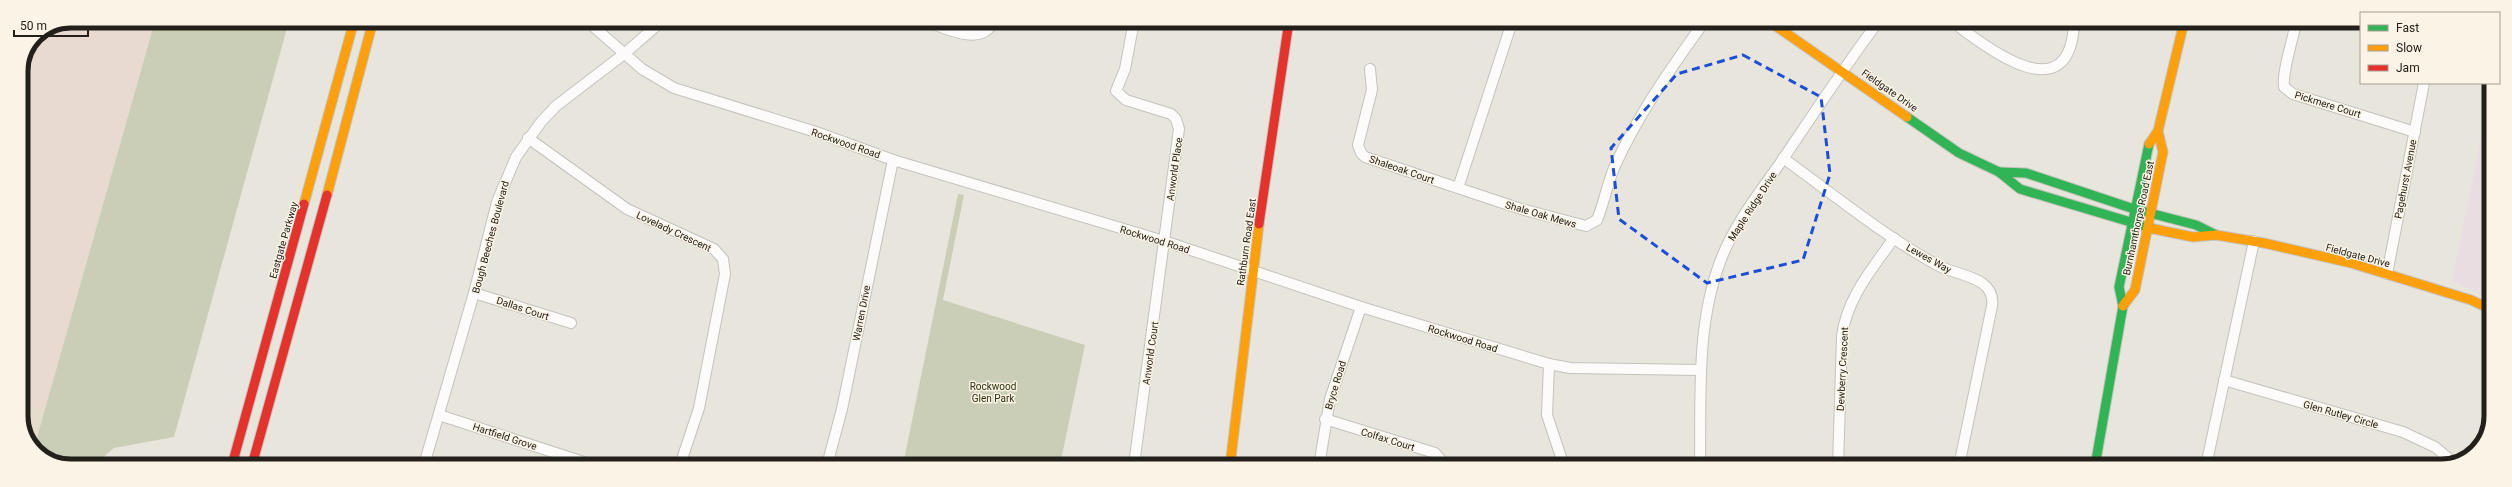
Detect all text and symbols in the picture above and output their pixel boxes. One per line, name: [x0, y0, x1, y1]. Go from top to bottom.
scale bar: [14, 12, 88, 38]
legend: [2360, 12, 2500, 84]
text: 50 m: [20, 19, 47, 33]
text: Fast: [2396, 21, 2419, 35]
text: Slow: [2396, 41, 2422, 55]
text: Jam: [2396, 61, 2420, 75]
street label: Fieldgate Drive: [1860, 67, 1920, 114]
street label: Pickmere Court: [2293, 89, 2362, 120]
street label: Rockwood Road: [810, 127, 882, 160]
street label: Anworld Place: [1165, 137, 1184, 201]
street label: Pagehurst Avenue: [2392, 138, 2419, 220]
street label: Shaleoak Court: [1368, 153, 1436, 186]
street label: Burnhamthorpe Road East: [2121, 160, 2156, 276]
street label: Maple Ridge Drive: [1726, 170, 1779, 243]
street label: Bough Beeches Boulevard: [470, 180, 511, 295]
street label: Rathburn Road East: [1235, 198, 1258, 286]
street label: Shale Oak Mews: [1504, 199, 1578, 230]
street label: Eastgate Parkway: [267, 200, 300, 280]
street label: Lovelady Crescent: [635, 209, 713, 254]
street label: Rockwood Road: [1119, 224, 1191, 255]
street label: Lewes Way: [1904, 242, 1953, 275]
street label: Fieldgate Drive: [2325, 242, 2391, 269]
street label: Warren Drive: [851, 284, 872, 342]
street label: Dallas Court: [495, 295, 550, 322]
street label: Anworld Court: [1141, 321, 1160, 385]
street label: Rockwood Road: [1427, 323, 1499, 354]
street label: Dewberry Crescent: [1835, 327, 1850, 411]
street label: Bryce Road: [1323, 359, 1348, 411]
park label: Rockwood Glen Park: [970, 381, 1016, 404]
street label: Glen Rutley Circle: [2302, 398, 2380, 430]
street label: Hartfield Grove: [471, 421, 538, 452]
street label: Colfax Court: [1360, 426, 1416, 453]

